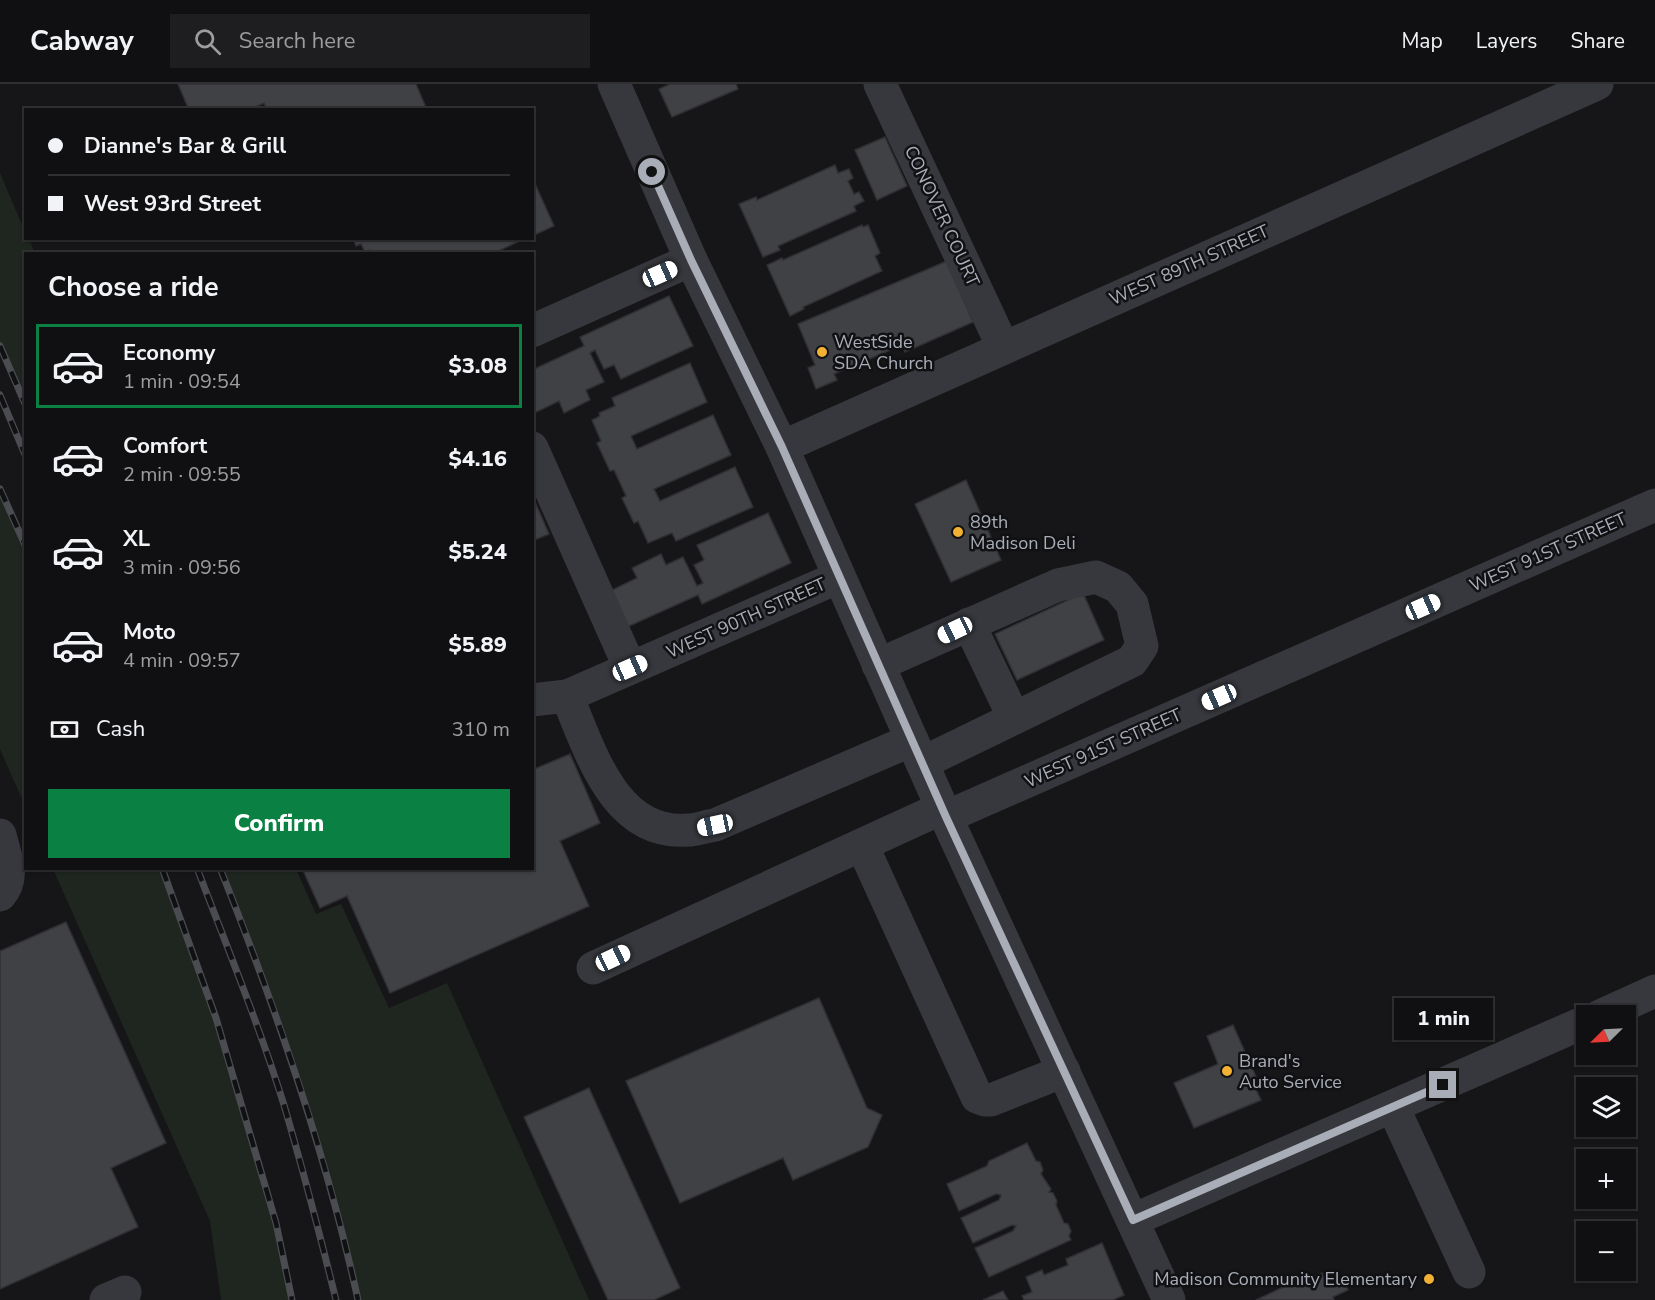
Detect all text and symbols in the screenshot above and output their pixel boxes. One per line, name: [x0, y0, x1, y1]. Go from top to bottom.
search box: [170, 14, 590, 68]
text: Cabway: [30, 22, 134, 60]
icon: search: [191, 25, 224, 58]
text: Search here: [239, 26, 355, 56]
text: Map: [1401, 27, 1443, 55]
text: Layers: [1476, 27, 1537, 55]
text: Share: [1570, 27, 1625, 55]
text: Dianne's Bar & Grill: [84, 131, 286, 161]
street label: CONOVER COURT: [899, 142, 985, 291]
route start: [638, 158, 665, 185]
text: West 93rd Street: [84, 189, 261, 219]
street label: WEST 89TH STREET: [1105, 219, 1273, 311]
car: [640, 258, 680, 290]
text: Choose a ride: [48, 269, 219, 306]
place label: WestSide SDA Church: [834, 330, 933, 375]
text: Economy: [123, 338, 215, 368]
icon: car: [51, 339, 105, 393]
marker: WestSide SDA Church: [815, 345, 829, 359]
text: $3.08: [448, 351, 507, 381]
text: 1 min · 09:54: [123, 368, 241, 395]
text: Comfort: [123, 431, 207, 461]
icon: car: [51, 432, 105, 486]
text: $4.16: [448, 444, 507, 474]
text: 2 min · 09:55: [123, 461, 241, 488]
street label: WEST 91ST STREET: [1466, 506, 1630, 597]
place label: 89th Madison Deli: [970, 510, 1076, 555]
text: XL: [123, 524, 150, 554]
icon: car: [51, 525, 105, 579]
marker: 89th Madison Deli: [951, 525, 965, 539]
text: $5.24: [448, 537, 507, 567]
text: 3 min · 09:56: [123, 554, 241, 581]
street label: WEST 90TH STREET: [662, 572, 830, 664]
car: [1403, 591, 1443, 623]
car: [935, 614, 975, 646]
text: Moto: [123, 617, 176, 647]
icon: car: [51, 618, 105, 672]
text: $5.89: [448, 630, 507, 660]
text: 4 min · 09:57: [123, 647, 241, 674]
car: [610, 652, 650, 684]
car: [1199, 681, 1239, 713]
street label: WEST 91ST STREET: [1021, 702, 1185, 793]
icon: cash: [48, 713, 81, 746]
text: Cash: [96, 714, 145, 744]
text: 310 m: [452, 716, 510, 743]
button: Confirm: [48, 789, 510, 858]
car: [696, 812, 734, 838]
car: [593, 942, 633, 974]
callout: 1 min: [1394, 998, 1492, 1040]
text: 1 min: [1417, 1005, 1470, 1032]
north arrow: [1576, 1005, 1636, 1065]
map controls: [1576, 1005, 1636, 1281]
place label: Brand's Auto Service: [1239, 1049, 1342, 1094]
marker: Brand's Auto Service: [1220, 1064, 1234, 1078]
route end: [1429, 1071, 1456, 1098]
button: layers: [1576, 1077, 1636, 1137]
button: +: [1576, 1149, 1636, 1209]
button: −: [1576, 1221, 1636, 1281]
place label: Madison Community Elementary: [1154, 1267, 1418, 1291]
marker: Madison Community Elementary: [1422, 1272, 1436, 1286]

